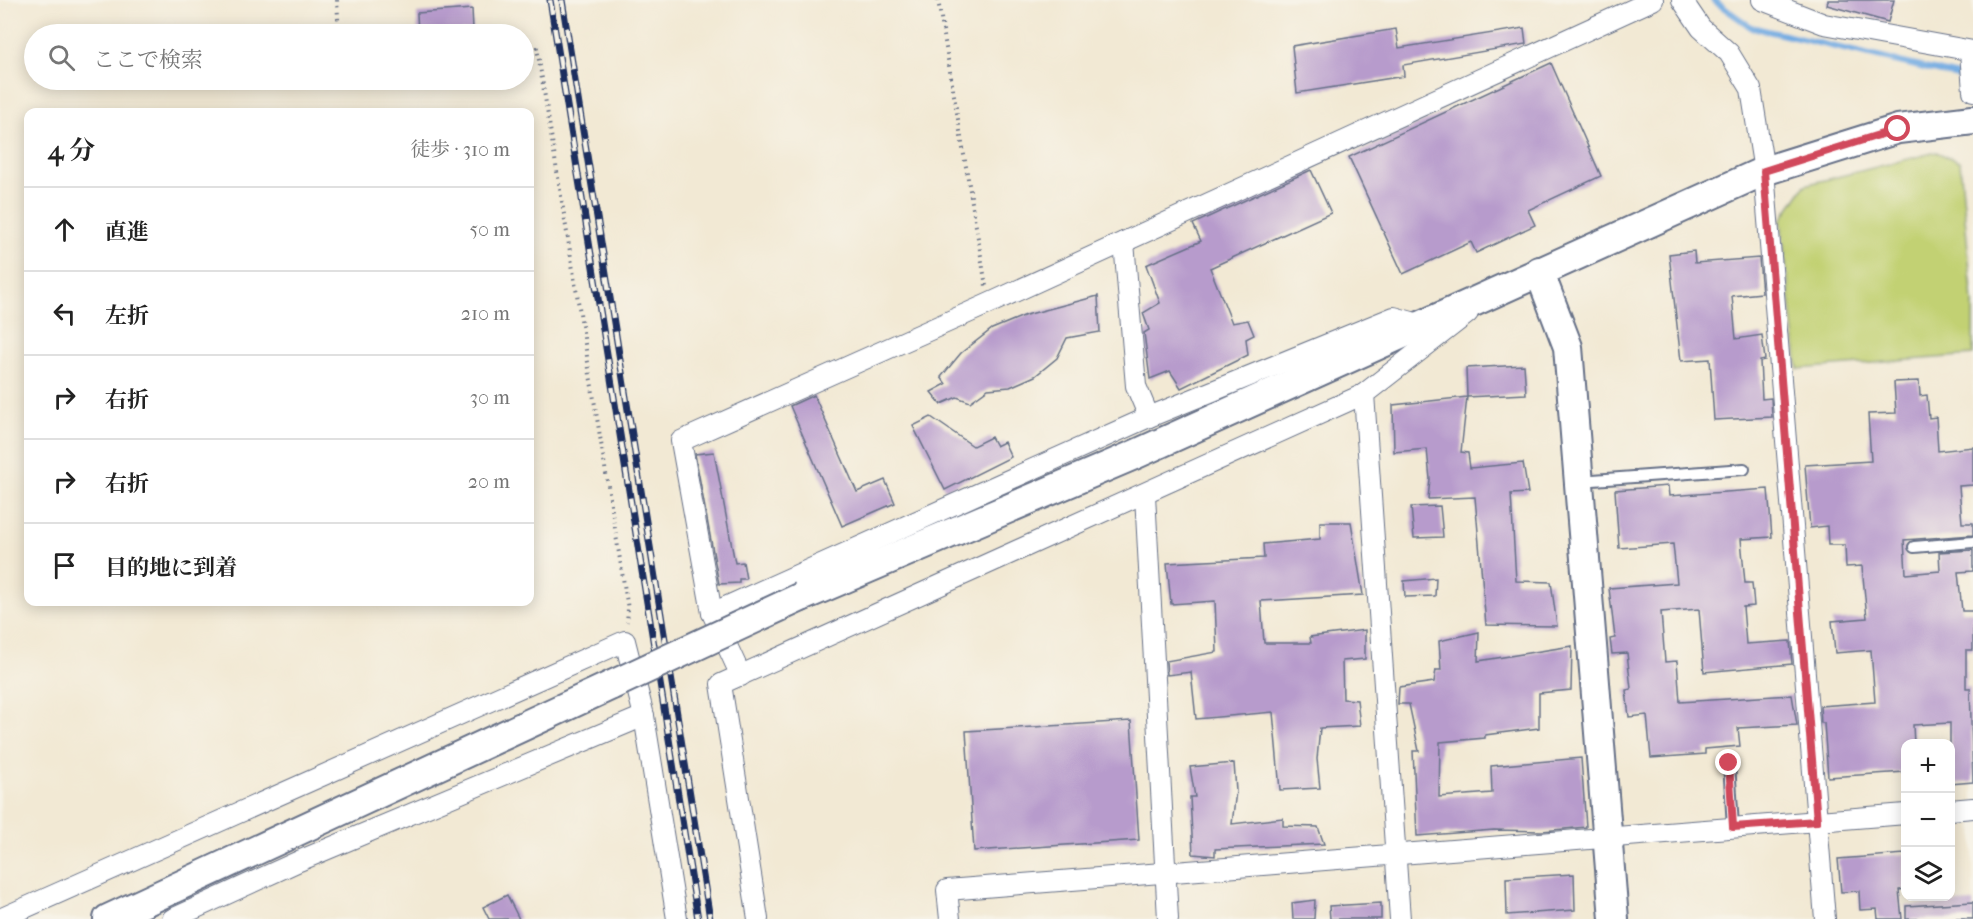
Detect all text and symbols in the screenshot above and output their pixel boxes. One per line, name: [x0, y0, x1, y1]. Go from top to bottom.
search box: [24, 24, 534, 90]
icon: search: [45, 41, 78, 74]
text: ここで検索: [93, 47, 203, 73]
route start: [1884, 115, 1910, 141]
text: 4 分: [48, 135, 95, 166]
text: 徒歩 · 310 m: [410, 138, 510, 161]
icon: ahead: [48, 213, 81, 246]
text: 50 m: [469, 218, 510, 241]
text: 直進: [105, 219, 149, 245]
icon: left: [48, 297, 81, 330]
text: 210 m: [461, 302, 510, 325]
text: 左折: [105, 303, 149, 329]
icon: right: [48, 381, 81, 414]
text: 30 m: [470, 386, 510, 409]
text: 右折: [105, 387, 149, 413]
icon: right: [48, 465, 81, 498]
text: 20 m: [468, 470, 510, 493]
text: 右折: [105, 471, 149, 497]
icon: arrive: [48, 549, 81, 582]
text: 目的地に到着: [105, 555, 237, 581]
map controls: [1901, 739, 1955, 901]
button: +: [1901, 739, 1955, 793]
route end: [1715, 749, 1741, 775]
button: −: [1901, 793, 1955, 847]
button: layers: [1901, 847, 1955, 901]

